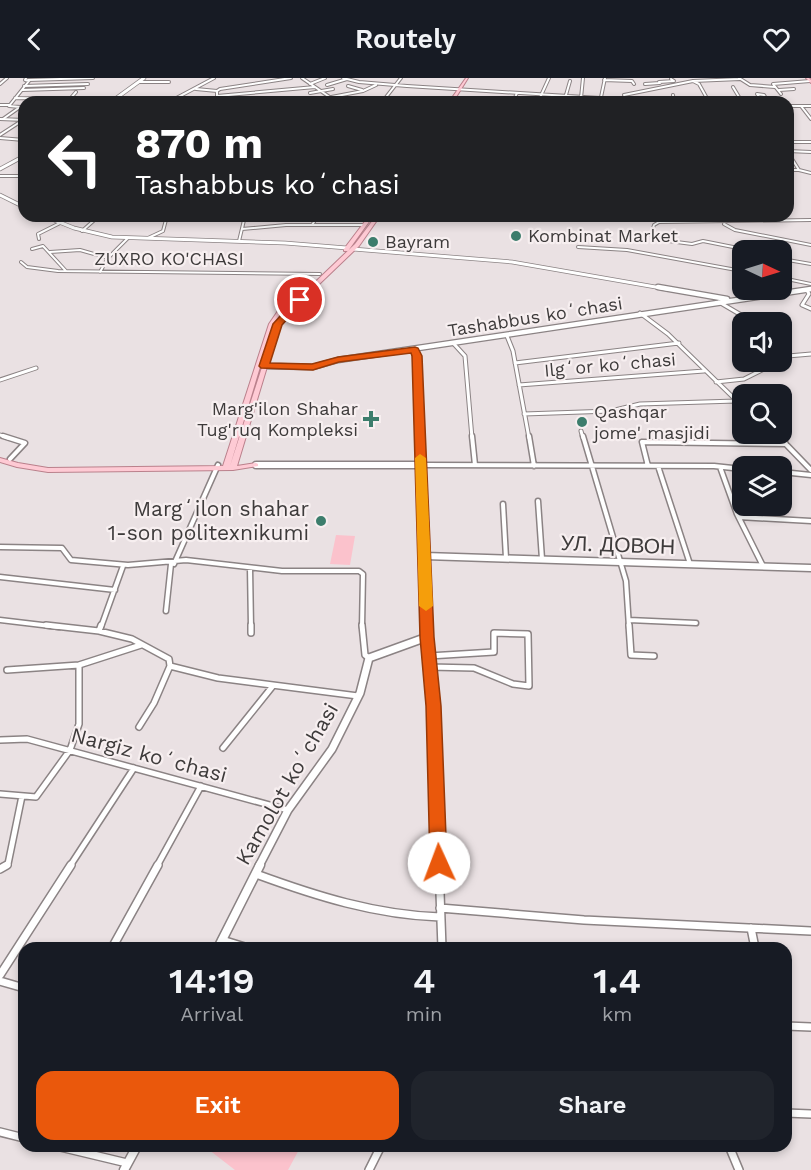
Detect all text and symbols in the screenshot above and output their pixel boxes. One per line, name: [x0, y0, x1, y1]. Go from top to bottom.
icon: back: [18, 23, 51, 56]
text: Routely: [355, 23, 456, 55]
icon: heart: [760, 23, 793, 56]
text: 870 m: [135, 119, 263, 168]
icon: left: [36, 120, 114, 198]
text: Tashabbus koʻchasi: [135, 169, 400, 201]
place label: Kombinat Market: [528, 225, 679, 246]
marker: Kombinat Market: [509, 229, 523, 243]
place label: Bayram: [385, 231, 450, 252]
marker: Bayram: [366, 235, 380, 249]
north arrow: [732, 240, 792, 300]
map controls: [732, 240, 792, 516]
street label: ZUXRO KO'CHASI: [94, 248, 244, 269]
pin: [274, 274, 325, 325]
icon: arrive: [283, 283, 316, 316]
street label: Tashabbus koʻchasi: [446, 292, 624, 341]
button: sound: [732, 312, 792, 372]
street label: Ilgʻor koʻchasi: [543, 348, 677, 381]
button: search: [732, 384, 792, 444]
place label: Marg'ilon Shahar Tug'ruq Kompleksi: [197, 398, 358, 440]
place label: Qashqar jome' masjidi: [592, 401, 710, 443]
marker: Marg'ilon Shahar Tug'ruq Kompleksi: [362, 410, 380, 428]
marker: Qashqar jome' masjidi: [575, 415, 589, 429]
button: layers: [732, 456, 792, 516]
place label: Margʻilon shahar 1-son politexnikumi: [108, 496, 309, 545]
marker: Margʻilon shahar 1-son politexnikumi: [314, 514, 328, 528]
street label: УЛ. ДОВОН: [560, 530, 676, 559]
street label: Kamolot koʻchasi: [230, 698, 343, 869]
street label: Nargiz koʻchasi: [68, 722, 230, 787]
position arrow: [407, 831, 471, 895]
text: 14:19: [169, 960, 255, 1002]
text: 4: [413, 960, 435, 1002]
text: 1.4: [593, 960, 641, 1002]
text: Arrival: [181, 1002, 243, 1026]
text: min: [406, 1002, 442, 1026]
text: km: [602, 1002, 632, 1026]
button: Exit: [36, 1071, 399, 1140]
button: Share: [411, 1071, 774, 1140]

